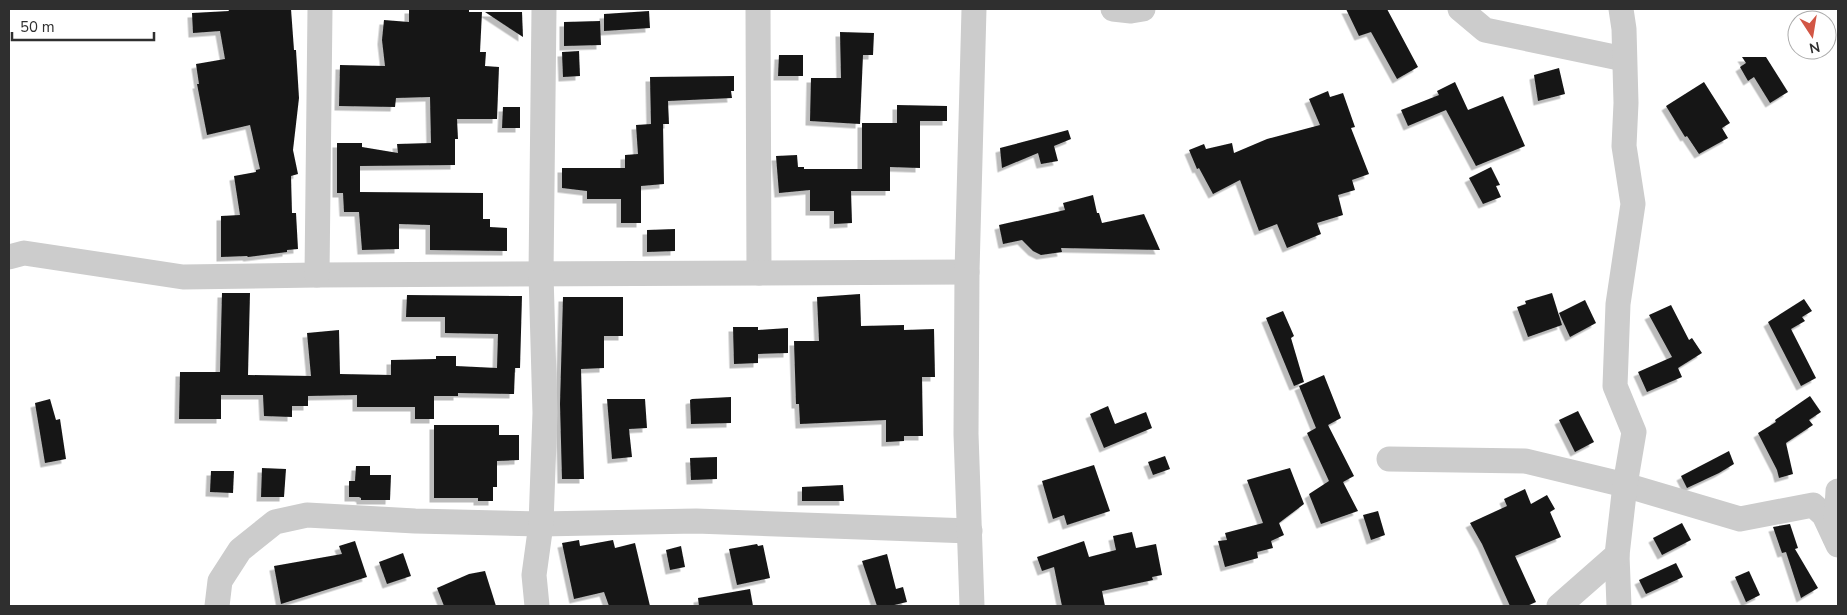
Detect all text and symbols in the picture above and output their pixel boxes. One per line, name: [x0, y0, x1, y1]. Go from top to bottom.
scale bar: [12, 10, 155, 42]
north arrow: [1787, 10, 1837, 60]
text: 50 m: [20, 17, 55, 37]
text: N: [1807, 37, 1822, 58]

